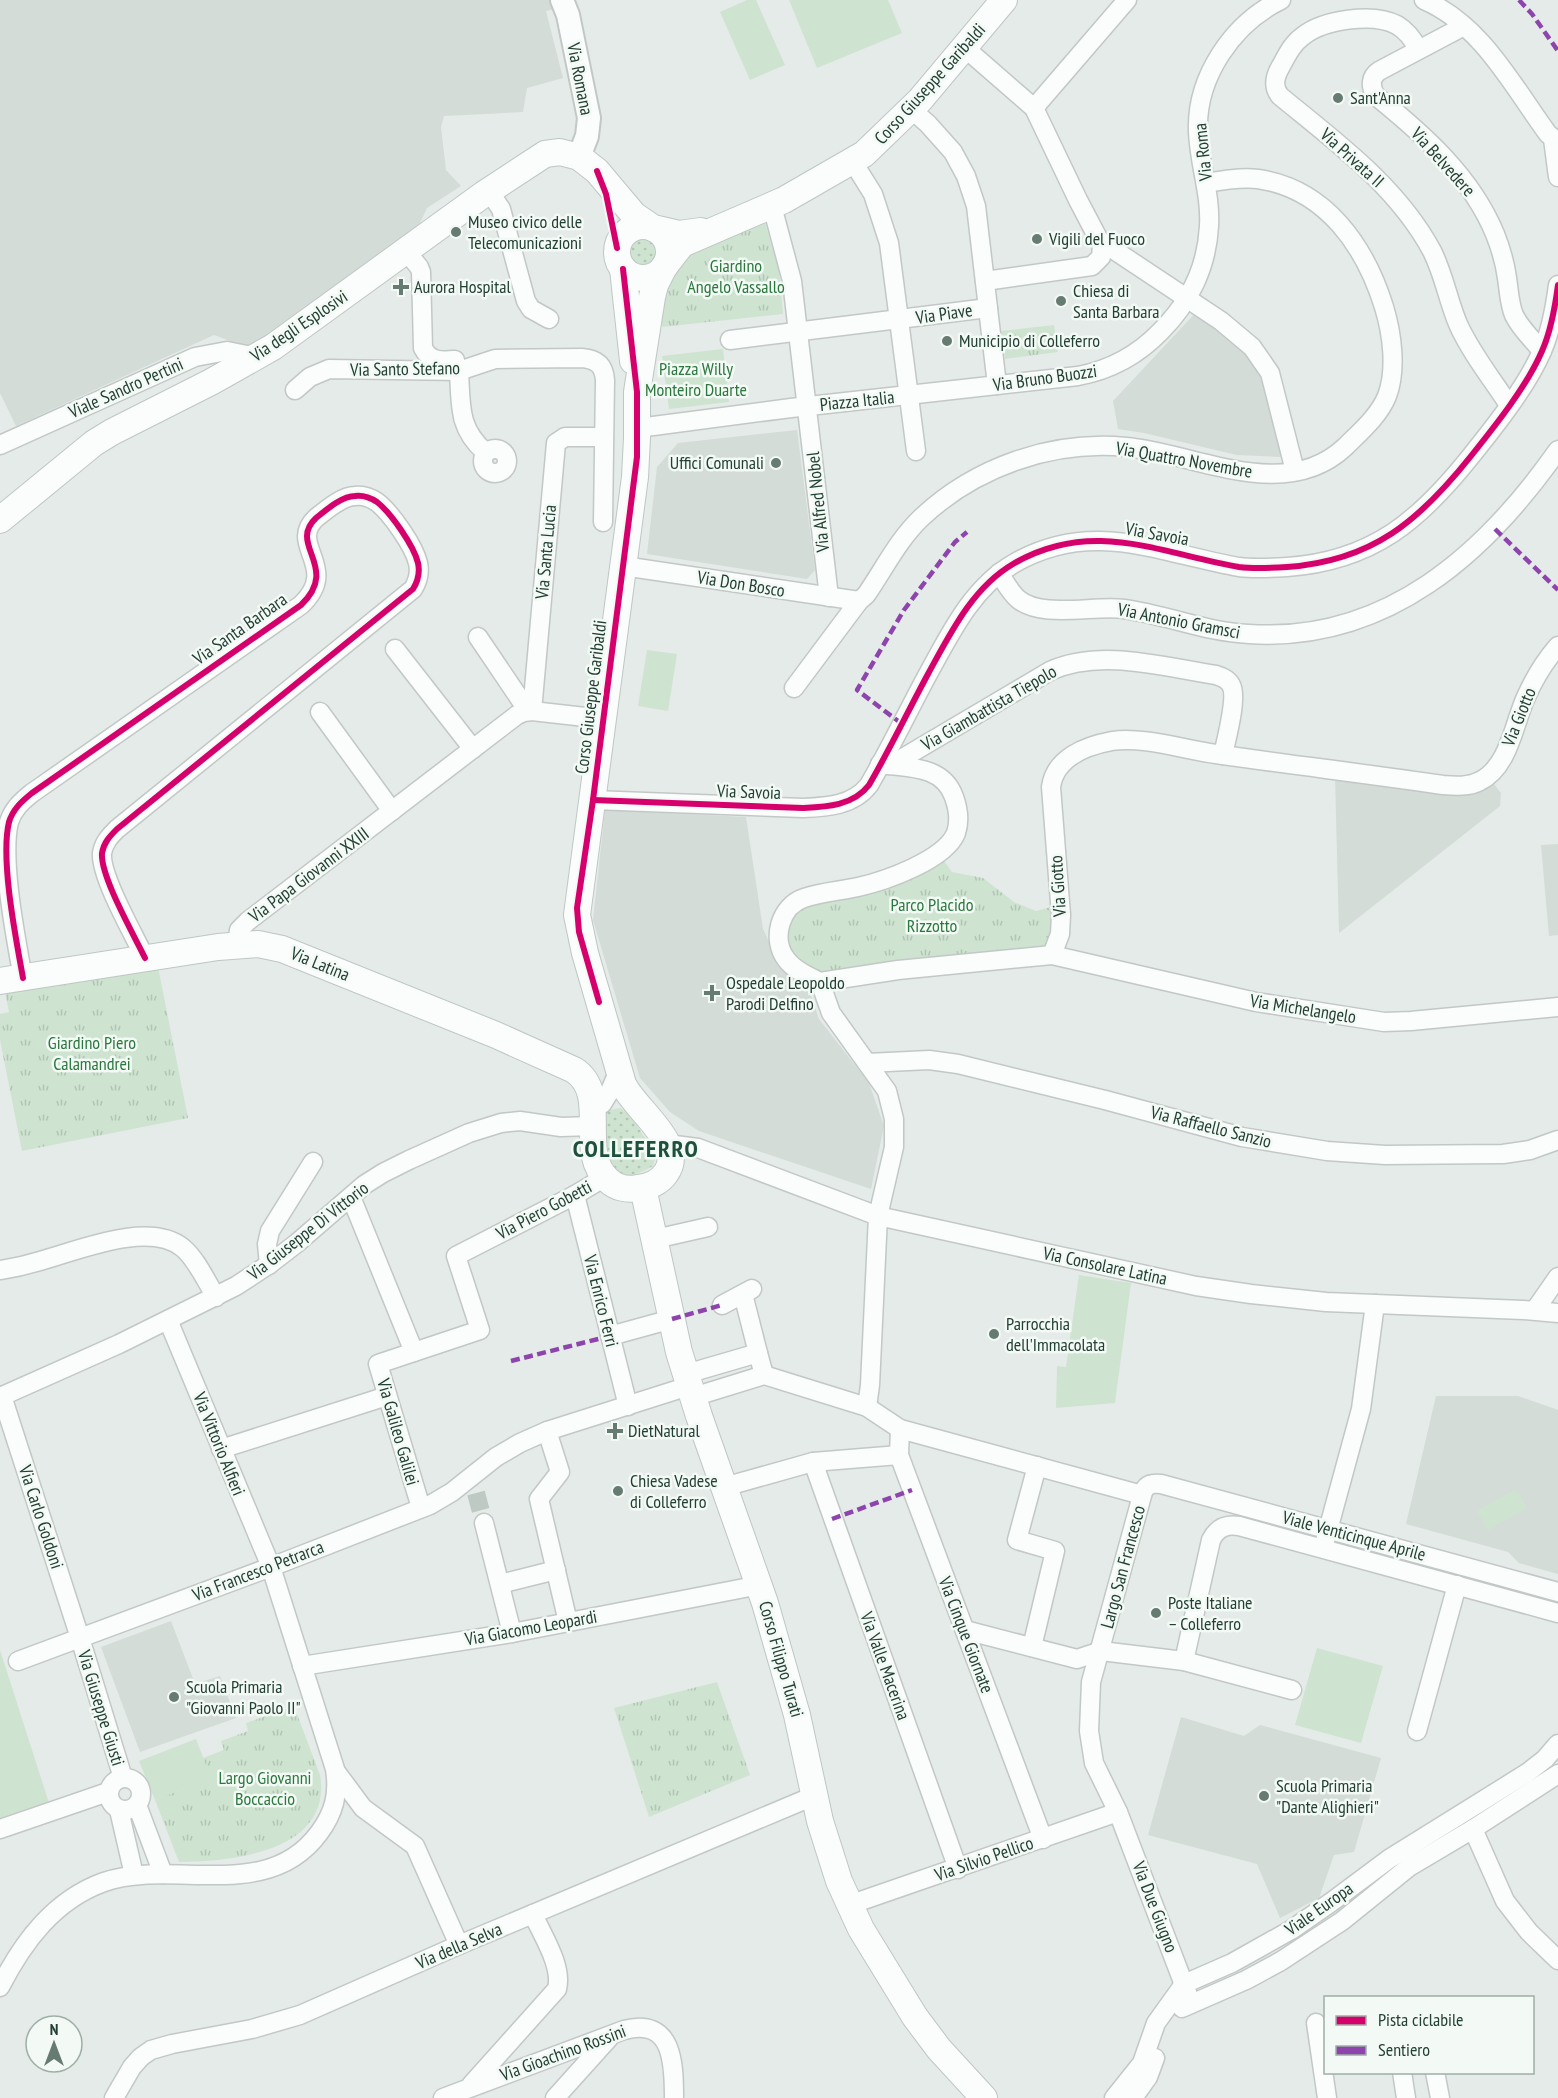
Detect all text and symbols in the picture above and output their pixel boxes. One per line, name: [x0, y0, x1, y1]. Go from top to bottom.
street label: Corso Giuseppe Garibaldi: [869, 18, 990, 149]
street label: Via Romana: [562, 40, 599, 117]
place label: Sant'Anna: [1350, 86, 1411, 109]
marker: Sant'Anna: [1331, 91, 1345, 105]
street label: Via Roma: [1188, 122, 1217, 183]
street label: Via Privata II: [1315, 122, 1389, 192]
street label: Via Belvedere: [1406, 122, 1480, 201]
place label: Museo civico delle Telecomunicazioni: [468, 210, 582, 254]
marker: Museo civico delle Telecomunicazioni: [449, 225, 463, 239]
place label: Vigili del Fuoco: [1048, 227, 1145, 250]
marker: Vigili del Fuoco: [1030, 232, 1044, 246]
park label: Giardino Angelo Vassallo: [687, 254, 785, 298]
place label: Aurora Hospital: [414, 275, 511, 298]
marker: Aurora Hospital: [392, 278, 410, 296]
place label: Chiesa di Santa Barbara: [1073, 279, 1160, 323]
street label: Via degli Esplosivi: [245, 285, 352, 367]
marker: Chiesa di Santa Barbara: [1054, 294, 1068, 308]
street label: Via Piave: [913, 298, 974, 329]
place label: Municipio di Colleferro: [959, 329, 1100, 352]
marker: Municipio di Colleferro: [940, 334, 954, 348]
street label: Viale Sandro Pertini: [64, 352, 187, 423]
street label: Via Santo Stefano: [349, 356, 460, 381]
park label: Piazza Willy Monteiro Duarte: [645, 357, 747, 401]
street label: Via Bruno Buozzi: [991, 359, 1098, 396]
street label: Piazza Italia: [819, 385, 895, 416]
street label: Via Quattro Novembre: [1113, 436, 1254, 483]
street label: Via Alfred Nobel: [801, 450, 834, 554]
place label: Uffici Comunali: [670, 451, 764, 474]
marker: Uffici Comunali: [769, 456, 783, 470]
street label: Via Santa Lucia: [530, 504, 561, 601]
street label: Via Savoia: [1123, 516, 1191, 550]
street label: Via Don Bosco: [695, 565, 787, 602]
street label: Via Santa Barbara: [187, 588, 291, 670]
street label: Via Antonio Gramsci: [1115, 597, 1242, 644]
street label: Corso Giuseppe Garibaldi: [570, 619, 611, 775]
street label: Via Giambattista Tiepolo: [916, 659, 1061, 756]
street label: Via Giotto: [1496, 684, 1541, 750]
street label: Via Savoia: [716, 779, 781, 804]
street label: Via Papa Giovanni XXIII: [243, 822, 373, 928]
street label: Via Giotto: [1044, 854, 1071, 918]
park label: Parco Placido Rizzotto: [891, 893, 974, 937]
street label: Via Latina: [286, 941, 353, 986]
place label: Ospedale Leopoldo Parodi Delfino: [726, 971, 845, 1015]
marker: Ospedale Leopoldo Parodi Delfino: [703, 984, 721, 1002]
street label: Via Michelangelo: [1248, 989, 1358, 1028]
park label: Giardino Piero Calamandrei: [48, 1031, 136, 1075]
street label: Via Raffaello Sanzio: [1147, 1100, 1274, 1153]
district label: COLLEFERRO: [573, 1133, 699, 1164]
street label: Via Piero Gobetti: [491, 1175, 595, 1245]
street label: Via Giuseppe Di Vittorio: [242, 1176, 373, 1286]
street label: Via Consolare Latina: [1040, 1241, 1169, 1290]
street label: Via Enrico Ferri: [579, 1251, 624, 1349]
place label: Parrocchia dell'Immacolata: [1006, 1312, 1105, 1356]
marker: Parrocchia dell'Immacolata: [987, 1327, 1001, 1341]
street label: Via Galileo Galilei: [372, 1375, 425, 1488]
street label: Via Vittorio Alfieri: [188, 1388, 251, 1499]
place label: DietNatural: [628, 1419, 701, 1442]
marker: DietNatural: [606, 1422, 624, 1440]
street label: Via Carlo Goldoni: [14, 1461, 69, 1571]
place label: Chiesa Vadese di Colleferro: [630, 1469, 718, 1513]
marker: Chiesa Vadese di Colleferro: [611, 1484, 625, 1498]
street label: Largo San Francesco: [1095, 1503, 1150, 1631]
street label: Viale Venticinque Aprile: [1279, 1505, 1428, 1566]
street label: Via Francesco Petrarca: [188, 1535, 327, 1606]
street label: Via Cinque Giornate: [933, 1572, 999, 1696]
place label: Poste Italiane – Colleferro: [1168, 1591, 1253, 1635]
street label: Corso Filippo Turati: [754, 1598, 809, 1720]
street label: Via Giacomo Leopardi: [462, 1605, 599, 1651]
marker: Poste Italiane – Colleferro: [1149, 1606, 1163, 1620]
street label: Via Valle Macerina: [855, 1608, 916, 1723]
street label: Via Giuseppe Giusti: [73, 1646, 130, 1768]
place label: Scuola Primaria "Giovanni Paolo II": [186, 1675, 301, 1719]
marker: Scuola Primaria "Giovanni Paolo II": [167, 1690, 181, 1704]
park label: Largo Giovanni Boccaccio: [219, 1766, 311, 1810]
place label: Scuola Primaria "Dante Alighieri": [1276, 1774, 1379, 1818]
marker: Scuola Primaria "Dante Alighieri": [1257, 1789, 1271, 1803]
street label: Via Silvio Pellico: [931, 1831, 1036, 1886]
street label: Via Due Giugno: [1127, 1857, 1183, 1956]
street label: Viale Europa: [1279, 1877, 1357, 1941]
street label: Via della Selva: [411, 1917, 505, 1974]
legend: [1324, 1996, 1534, 2074]
text: Pista ciclabile: [1378, 2008, 1464, 2031]
north arrow: [24, 2014, 84, 2074]
text: N: [50, 2019, 58, 2039]
street label: Via Gioachino Rossini: [496, 2019, 629, 2086]
text: Sentiero: [1378, 2038, 1430, 2061]

